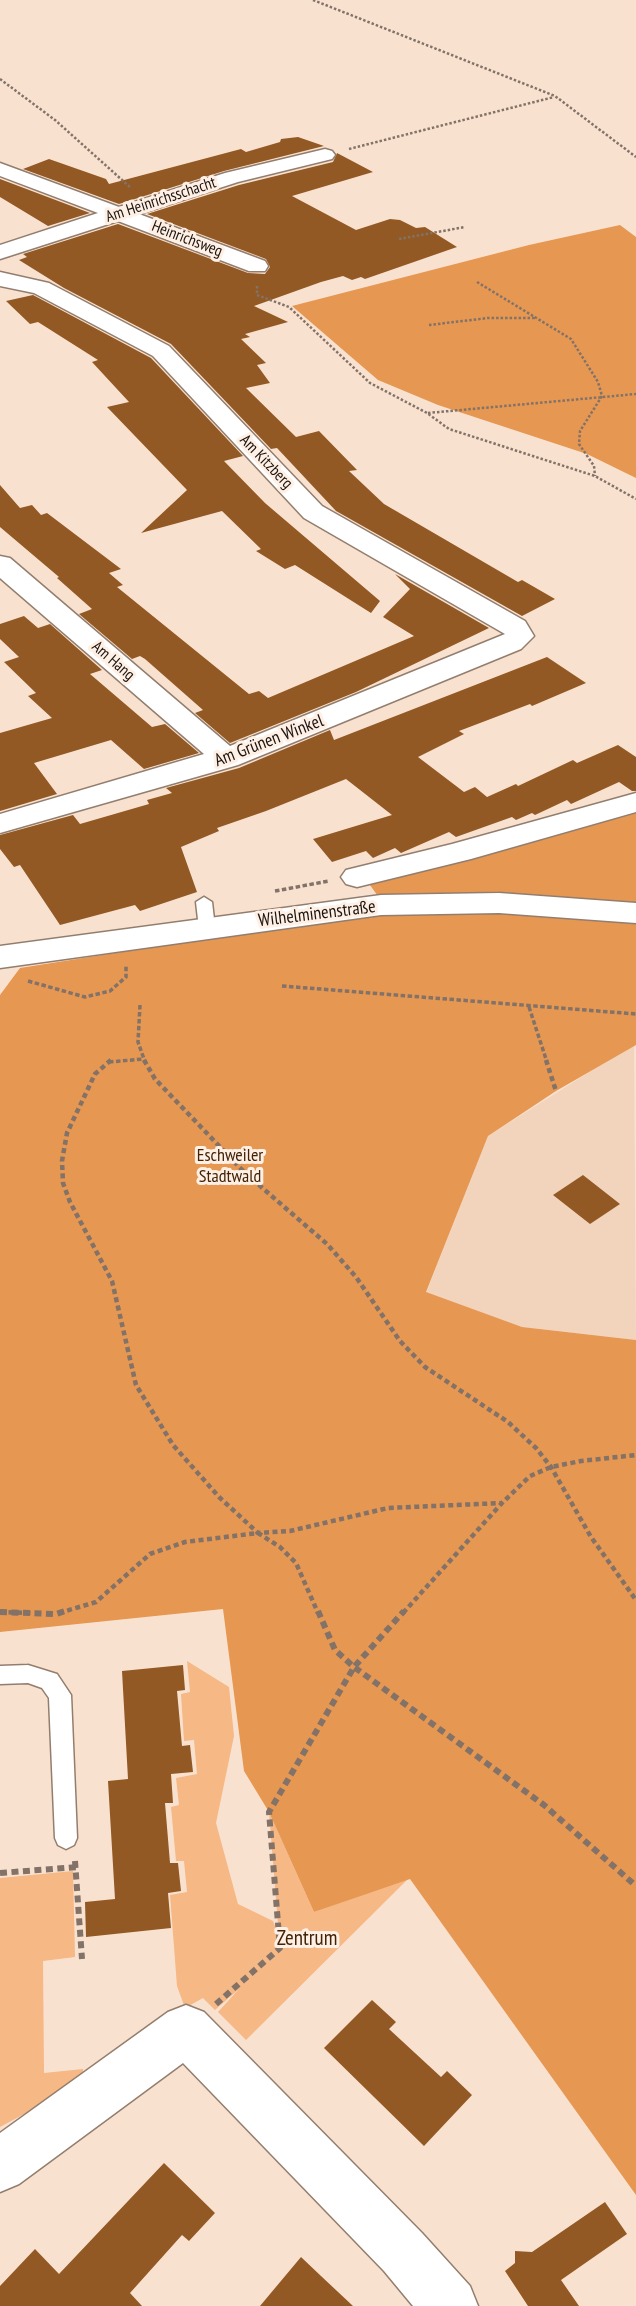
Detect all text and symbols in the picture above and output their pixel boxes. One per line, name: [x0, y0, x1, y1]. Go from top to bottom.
street label: Am Heinrichsschacht: [103, 173, 219, 227]
street label: Heinrichsweg: [149, 217, 225, 261]
street label: Am Kitzberg: [236, 431, 296, 493]
street label: Am Hang: [88, 637, 138, 685]
street label: Am Grünen Winkel: [211, 710, 327, 772]
street label: Wilhelminenstraße: [257, 896, 377, 932]
park label: Eschweiler Stadtwald: [197, 1145, 263, 1188]
park label: Zentrum: [277, 1926, 337, 1952]

